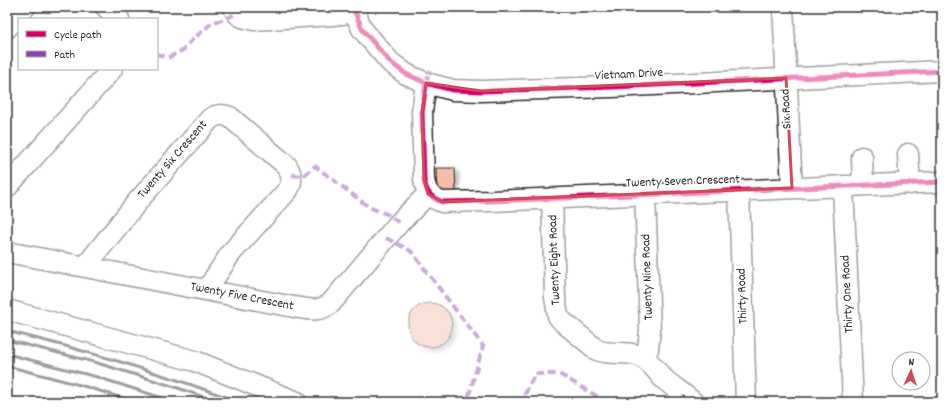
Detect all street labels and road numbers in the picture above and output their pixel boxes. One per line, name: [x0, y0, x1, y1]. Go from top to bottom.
street label: Vietnam Drive: [594, 64, 664, 86]
street label: Six Road: [776, 88, 798, 130]
street label: Twenty Six Crescent: [134, 116, 213, 203]
street label: Twenty Seven Crescent: [626, 171, 741, 193]
street label: Twenty Eight Road: [544, 215, 566, 305]
street label: Twenty Nine Road: [637, 234, 659, 320]
street label: Thirty One Road: [836, 255, 860, 333]
street label: Thirty Road: [733, 268, 753, 324]
street label: Twenty Five Crescent: [189, 278, 295, 316]

